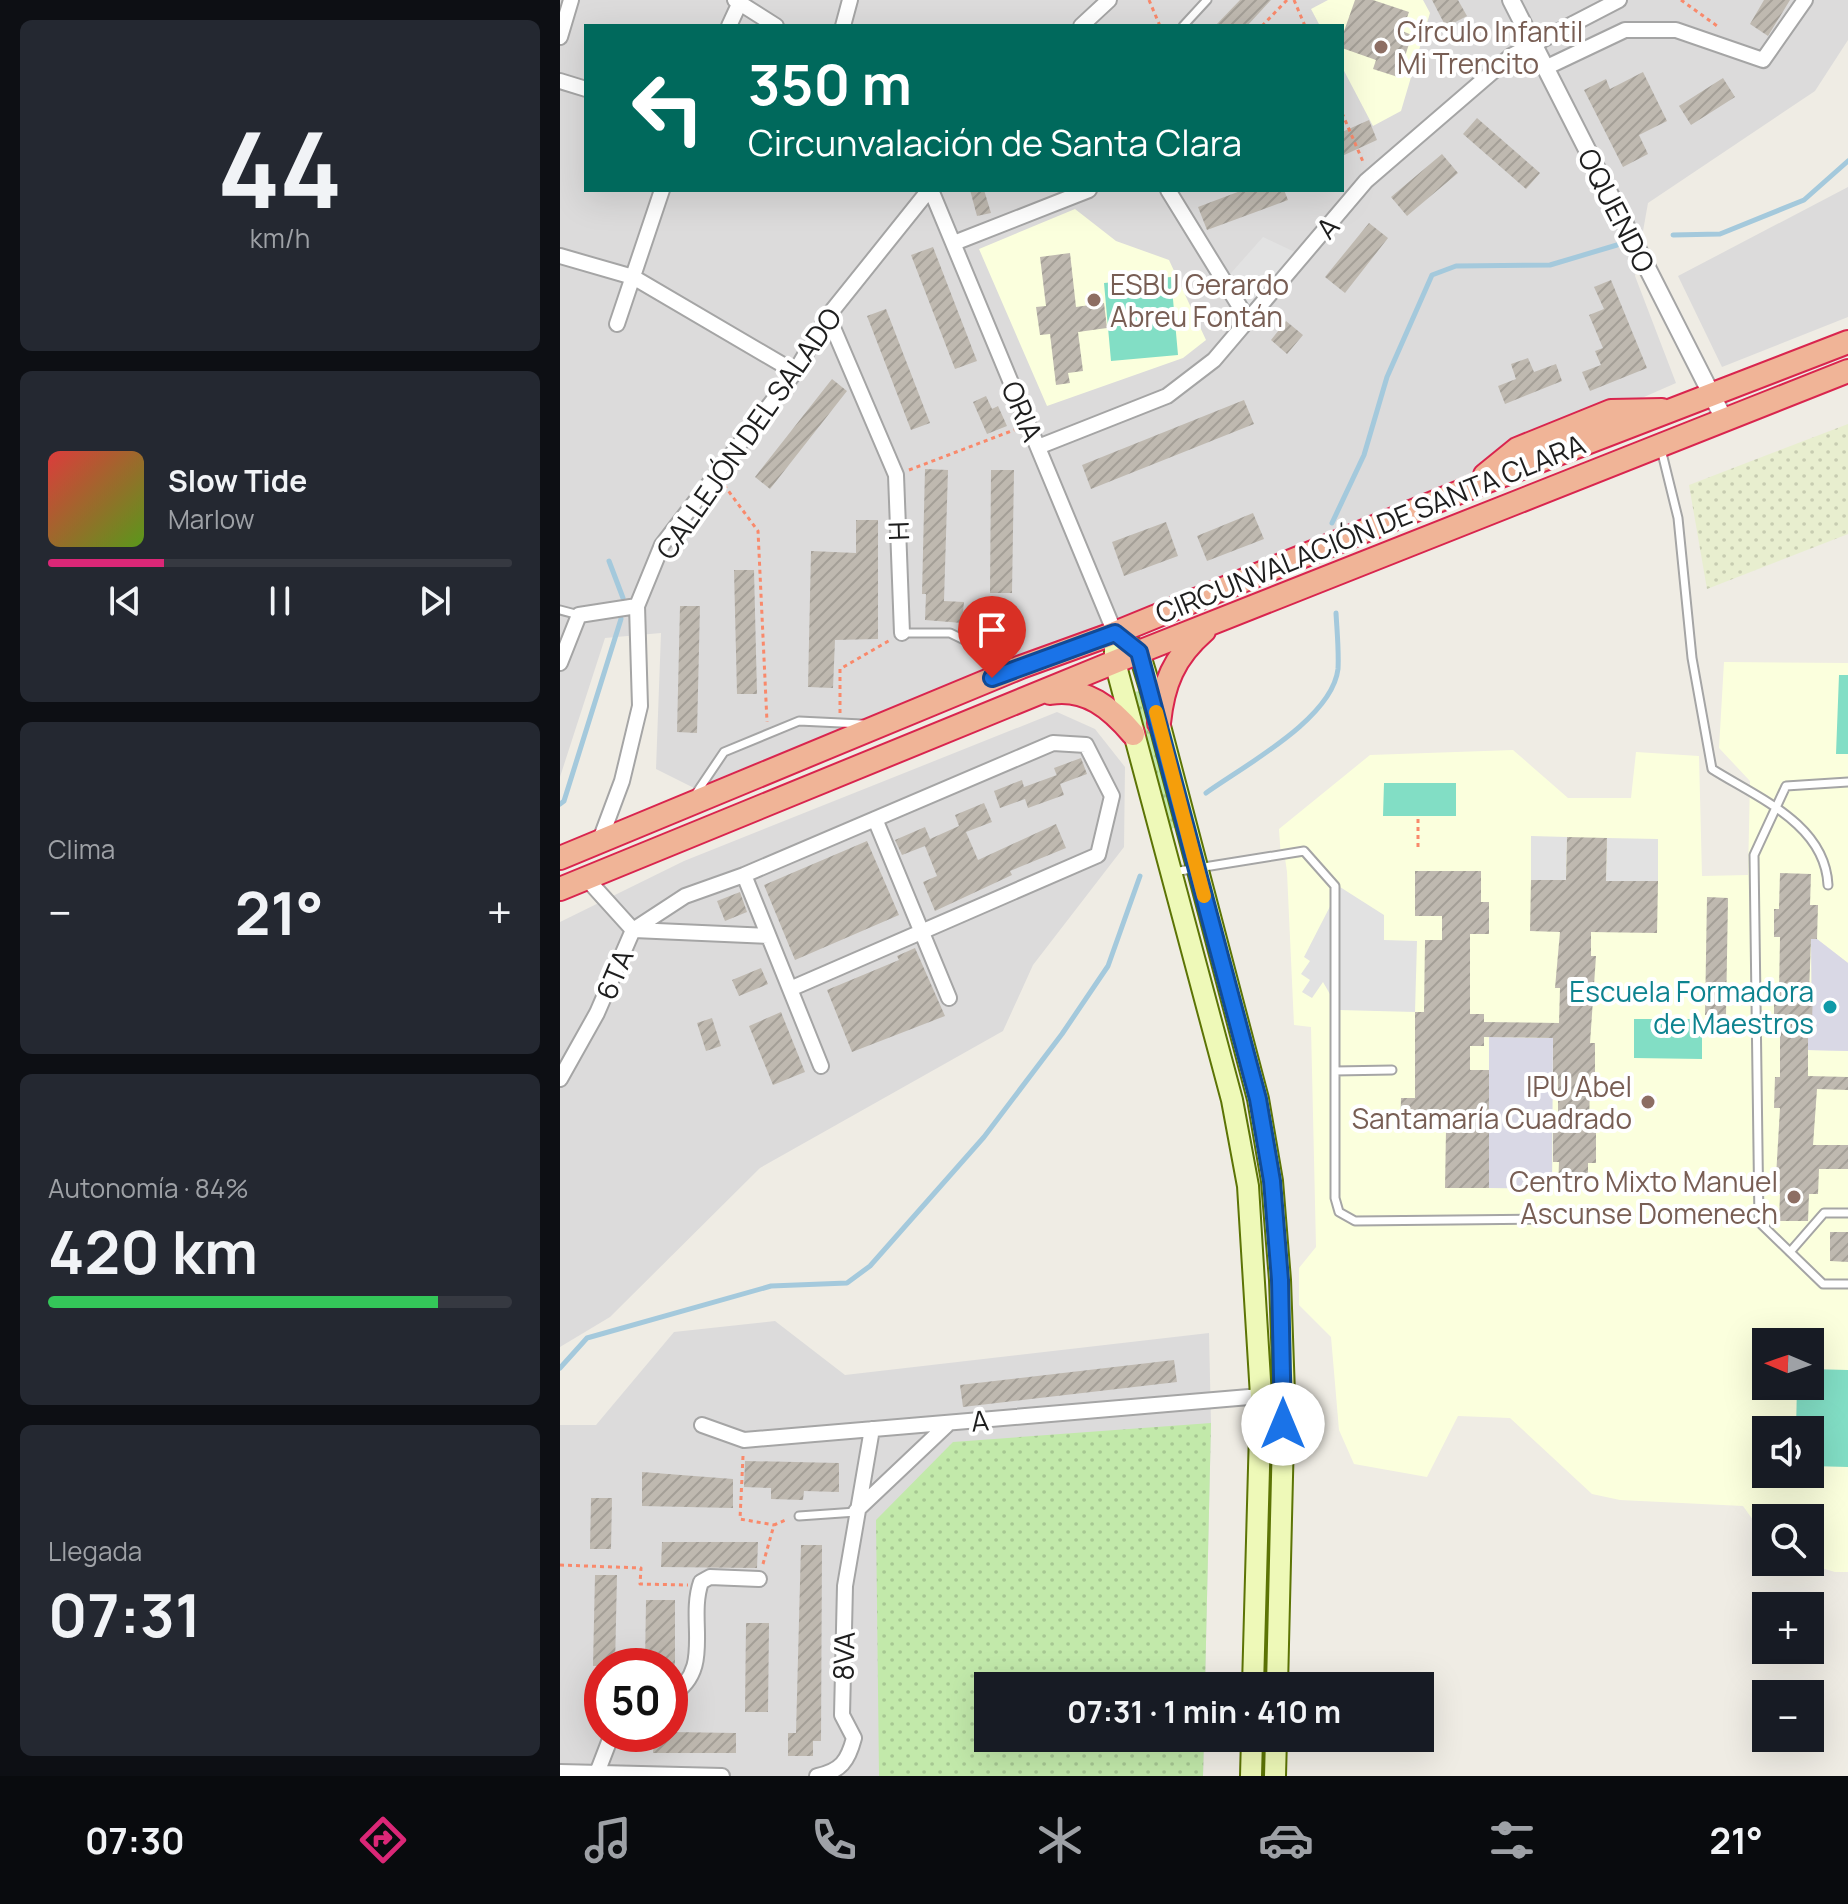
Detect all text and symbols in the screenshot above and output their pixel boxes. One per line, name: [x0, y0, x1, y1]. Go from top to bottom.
place label: Círculo Infantil Mi Trencito: [1397, 12, 1583, 82]
marker: Círculo Infantil Mi Trencito: [1372, 38, 1390, 56]
text: 350 m: [748, 45, 912, 122]
icon: left: [616, 56, 720, 160]
text: 44: [217, 97, 343, 239]
text: Circunvalación de Santa Clara: [748, 118, 1242, 167]
street label: OQUENDO: [1570, 142, 1664, 278]
street label: A: [1307, 208, 1347, 246]
text: km/h: [250, 220, 310, 256]
place label: ESBU Gerardo Abreu Fontán: [1110, 265, 1289, 335]
marker: ESBU Gerardo Abreu Fontán: [1085, 291, 1103, 309]
street label: CALLEJÓN DEL SALADO: [647, 300, 849, 566]
street label: ORIA: [993, 375, 1053, 447]
street label: CIRCUNVALACIÓN DE SANTA CLARA: [1150, 424, 1591, 632]
text: Slow Tide: [168, 460, 307, 501]
text: Marlow: [168, 501, 255, 537]
street label: H: [879, 521, 917, 541]
icon: previous: [103, 579, 147, 623]
icon: pause: [258, 579, 302, 623]
icon: next: [413, 579, 457, 623]
pin: [958, 596, 1026, 678]
icon: arrive: [970, 608, 1014, 652]
text: Clima: [48, 831, 115, 867]
text: 21°: [235, 871, 324, 953]
text: −: [48, 882, 72, 942]
text: +: [487, 882, 512, 942]
street label: 6TA: [586, 943, 642, 1005]
place label: Escuela Formadora de Maestros: [1569, 972, 1814, 1042]
marker: Escuela Formadora de Maestros: [1821, 998, 1839, 1016]
place label: IPU Abel Santamaría Cuadrado: [1352, 1067, 1632, 1137]
marker: IPU Abel Santamaría Cuadrado: [1639, 1093, 1657, 1111]
place label: Centro Mixto Manuel Ascunse Domenech: [1509, 1162, 1778, 1232]
text: Autonomía · 84%: [48, 1170, 249, 1206]
marker: Centro Mixto Manuel Ascunse Domenech: [1785, 1188, 1803, 1206]
text: 420 km: [48, 1210, 258, 1292]
north arrow: [1752, 1328, 1824, 1400]
map controls: [1752, 1328, 1824, 1752]
position arrow: [1241, 1382, 1325, 1466]
street label: A: [970, 1400, 991, 1440]
button: sound: [1752, 1416, 1824, 1488]
button: search: [1752, 1504, 1824, 1576]
text: Llegada: [48, 1533, 142, 1569]
text: 07:31: [48, 1573, 201, 1655]
button: +: [1752, 1592, 1824, 1664]
street label: 8VA: [823, 1631, 863, 1681]
speed limit sign: 50: [584, 1648, 688, 1752]
button: −: [1752, 1680, 1824, 1752]
text: 07:31 · 1 min · 410 m: [1067, 1691, 1341, 1732]
icon: directions: [355, 1812, 411, 1868]
icon: music: [580, 1812, 636, 1868]
icon: phone: [806, 1812, 862, 1868]
icon: climate: [1032, 1812, 1088, 1868]
icon: car: [1258, 1812, 1314, 1868]
icon: filters: [1484, 1812, 1540, 1868]
text: 07:30: [85, 1816, 185, 1865]
text: 21°: [1710, 1816, 1763, 1865]

